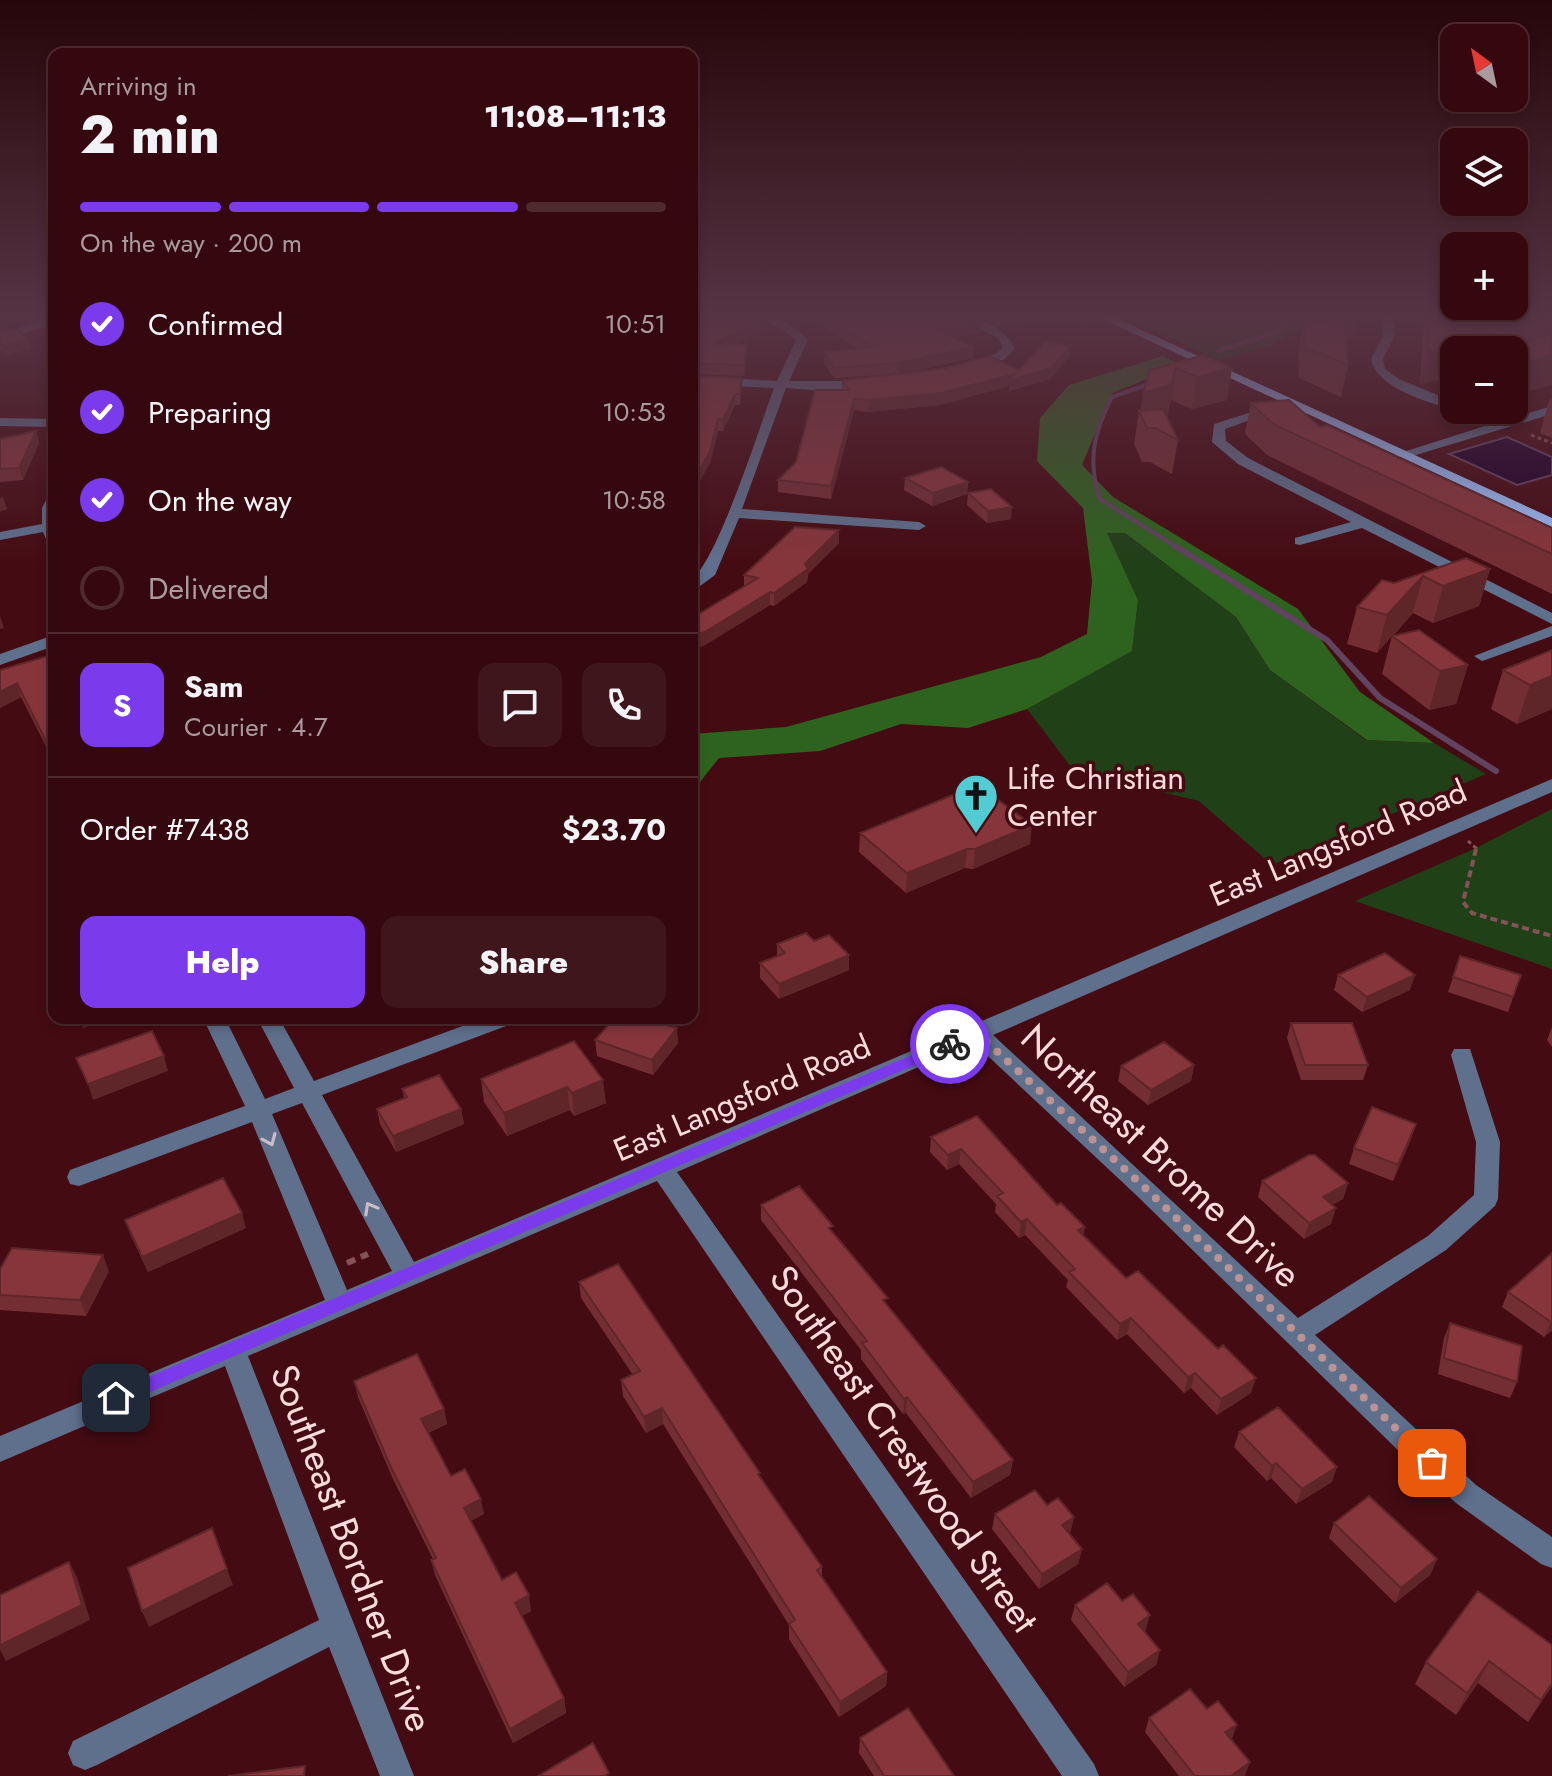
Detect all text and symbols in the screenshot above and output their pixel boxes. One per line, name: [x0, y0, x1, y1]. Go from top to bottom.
north arrow: [1440, 24, 1528, 112]
map controls: [1440, 24, 1528, 424]
text: Arriving in: [80, 67, 197, 105]
text: 11:08–11:13: [484, 95, 666, 138]
text: 2 min: [80, 97, 220, 173]
button: layers: [1440, 128, 1528, 216]
text: On the way · 200 m: [80, 224, 302, 262]
button: +: [1440, 232, 1528, 320]
icon: check: [80, 302, 124, 346]
text: Confirmed: [148, 303, 283, 346]
text: 10:51: [605, 305, 666, 343]
button: −: [1440, 336, 1528, 424]
icon: check: [80, 390, 124, 434]
text: Preparing: [148, 391, 272, 434]
text: 10:53: [602, 393, 666, 431]
icon: check: [80, 478, 124, 522]
text: On the way: [148, 479, 292, 522]
text: 10:58: [602, 481, 666, 519]
text: Delivered: [148, 567, 269, 610]
button: chat: [478, 663, 562, 747]
button: phone: [582, 663, 666, 747]
text: Sam: [184, 665, 244, 708]
text: S: [113, 684, 131, 727]
text: Courier · 4.7: [184, 708, 328, 746]
place label: Life Christian Center: [1007, 755, 1184, 838]
street label: East Langsford Road: [1202, 768, 1474, 918]
church icon: Life Christian Center: [952, 772, 1000, 835]
text: Order #7438: [80, 808, 250, 851]
text: $23.70: [562, 808, 666, 851]
button: Help: [80, 916, 365, 1008]
button: Share: [381, 916, 666, 1008]
courier: [910, 1004, 990, 1084]
street label: Northeast Brome Drive: [1009, 1011, 1314, 1300]
icon: bike: [928, 1022, 972, 1066]
street label: East Langsford Road: [606, 1023, 878, 1173]
one-way arrow: [261, 1132, 277, 1146]
one-way arrow: [364, 1202, 380, 1217]
street label: Southeast Crestwood Street: [756, 1254, 1052, 1644]
street label: Southeast Bordner Drive: [257, 1356, 448, 1739]
pin: [82, 1364, 150, 1432]
icon: home: [94, 1376, 138, 1420]
pin: [1398, 1429, 1466, 1497]
icon: bag: [1410, 1441, 1454, 1485]

